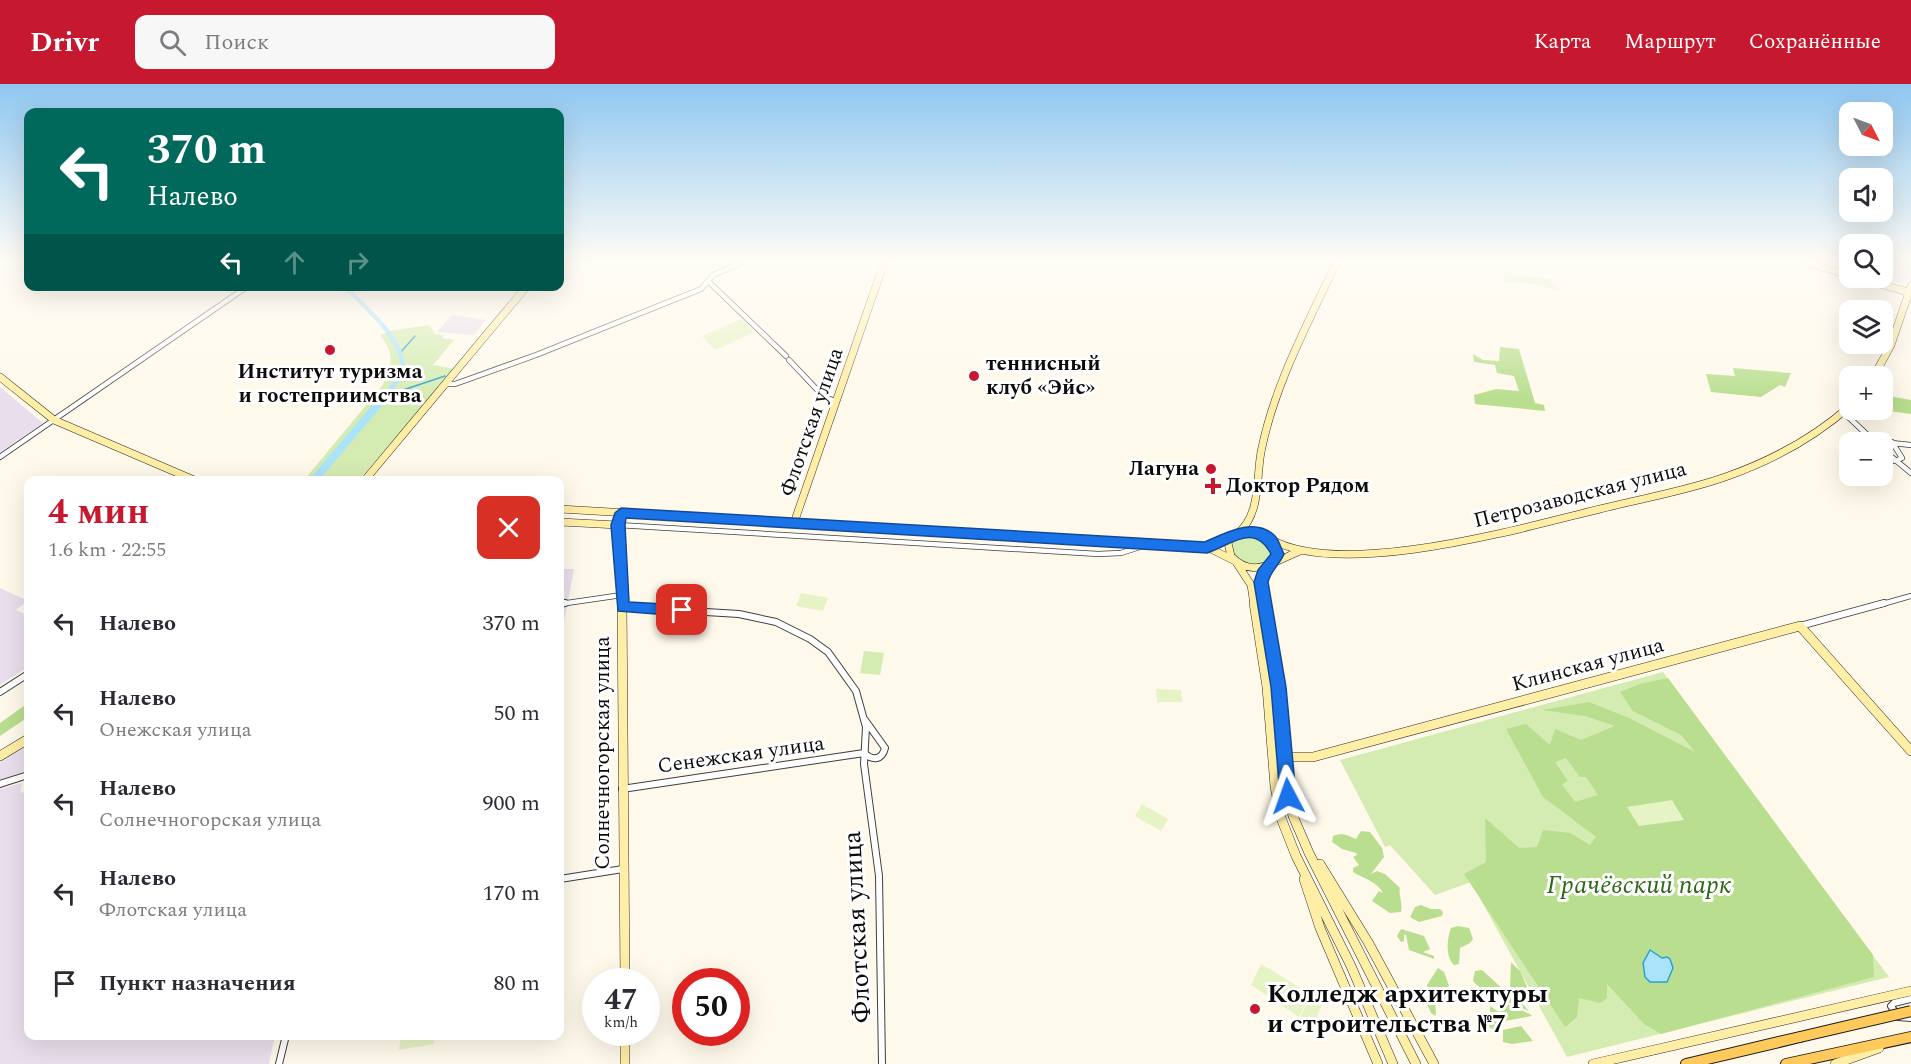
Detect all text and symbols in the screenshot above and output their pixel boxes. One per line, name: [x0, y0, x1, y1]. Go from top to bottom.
search box: [135, 15, 555, 69]
text: Drivr: [30, 21, 99, 64]
icon: search: [156, 26, 189, 59]
text: Поиск: [204, 26, 269, 59]
text: Карта: [1534, 26, 1591, 58]
text: Маршрут: [1624, 26, 1716, 58]
text: Сохранённые: [1749, 26, 1881, 58]
north arrow: [1839, 102, 1893, 156]
map controls: [1839, 102, 1893, 486]
text: 370 m: [147, 119, 266, 182]
icon: left: [48, 132, 126, 210]
button: sound: [1839, 168, 1893, 222]
text: Налево: [147, 176, 238, 218]
button: search: [1839, 234, 1893, 288]
icon: left: [215, 246, 248, 279]
icon: ahead: [278, 246, 311, 279]
icon: right: [341, 246, 374, 279]
button: layers: [1839, 300, 1893, 354]
marker: Институт туризма и гостеприимства: [323, 343, 337, 357]
street label: Флотская улица: [772, 343, 853, 501]
place label: теннисный клуб «Эйс»: [986, 348, 1101, 404]
place label: Институт туризма и гостеприимства: [238, 356, 423, 412]
button: +: [1839, 366, 1893, 420]
marker: теннисный клуб «Эйс»: [967, 369, 981, 383]
button: −: [1839, 432, 1893, 486]
place label: Лагуна: [1129, 453, 1199, 485]
street label: Петрозаводская улица: [1470, 453, 1691, 537]
marker: Лагуна: [1204, 462, 1218, 476]
place label: Доктор Рядом: [1226, 470, 1370, 502]
marker: Доктор Рядом: [1204, 477, 1222, 495]
text: 4 мин: [48, 485, 149, 540]
button: close: [477, 496, 540, 559]
text: 1.6 km · 22:55: [48, 535, 166, 565]
pin: [656, 584, 707, 635]
icon: arrive: [665, 593, 698, 626]
icon: left: [48, 607, 81, 640]
text: Налево: [99, 607, 176, 640]
text: 370 m: [483, 607, 540, 640]
street label: Клинская улица: [1508, 629, 1668, 701]
street label: Солнечногорская улица: [587, 636, 619, 870]
text: Налево: [99, 682, 176, 715]
icon: left: [48, 697, 81, 730]
text: 50 m: [494, 697, 540, 730]
text: Онежская улица: [99, 715, 251, 745]
street label: Сенежская улица: [655, 727, 827, 783]
position arrow: [1256, 764, 1320, 828]
text: Налево: [99, 772, 176, 805]
icon: left: [48, 787, 81, 820]
text: 900 m: [483, 787, 540, 820]
text: Солнечногорская улица: [99, 805, 321, 835]
street label: Флотская улица: [832, 830, 882, 1024]
text: Налево: [99, 862, 176, 895]
park label: Грачёвский парк: [1547, 865, 1731, 905]
icon: left: [48, 877, 81, 910]
text: 170 m: [483, 877, 540, 910]
text: Флотская улица: [99, 895, 247, 925]
icon: arrive: [48, 967, 81, 1000]
text: Пункт назначения: [99, 967, 296, 1000]
text: 80 m: [494, 967, 540, 1000]
speed limit sign: 50: [672, 968, 750, 1046]
place label: Колледж архитектуры и строительства №7: [1267, 974, 1548, 1044]
text: 47: [604, 977, 638, 1023]
marker: Колледж архитектуры и строительства №7: [1248, 1002, 1262, 1016]
text: km/h: [604, 1011, 638, 1034]

